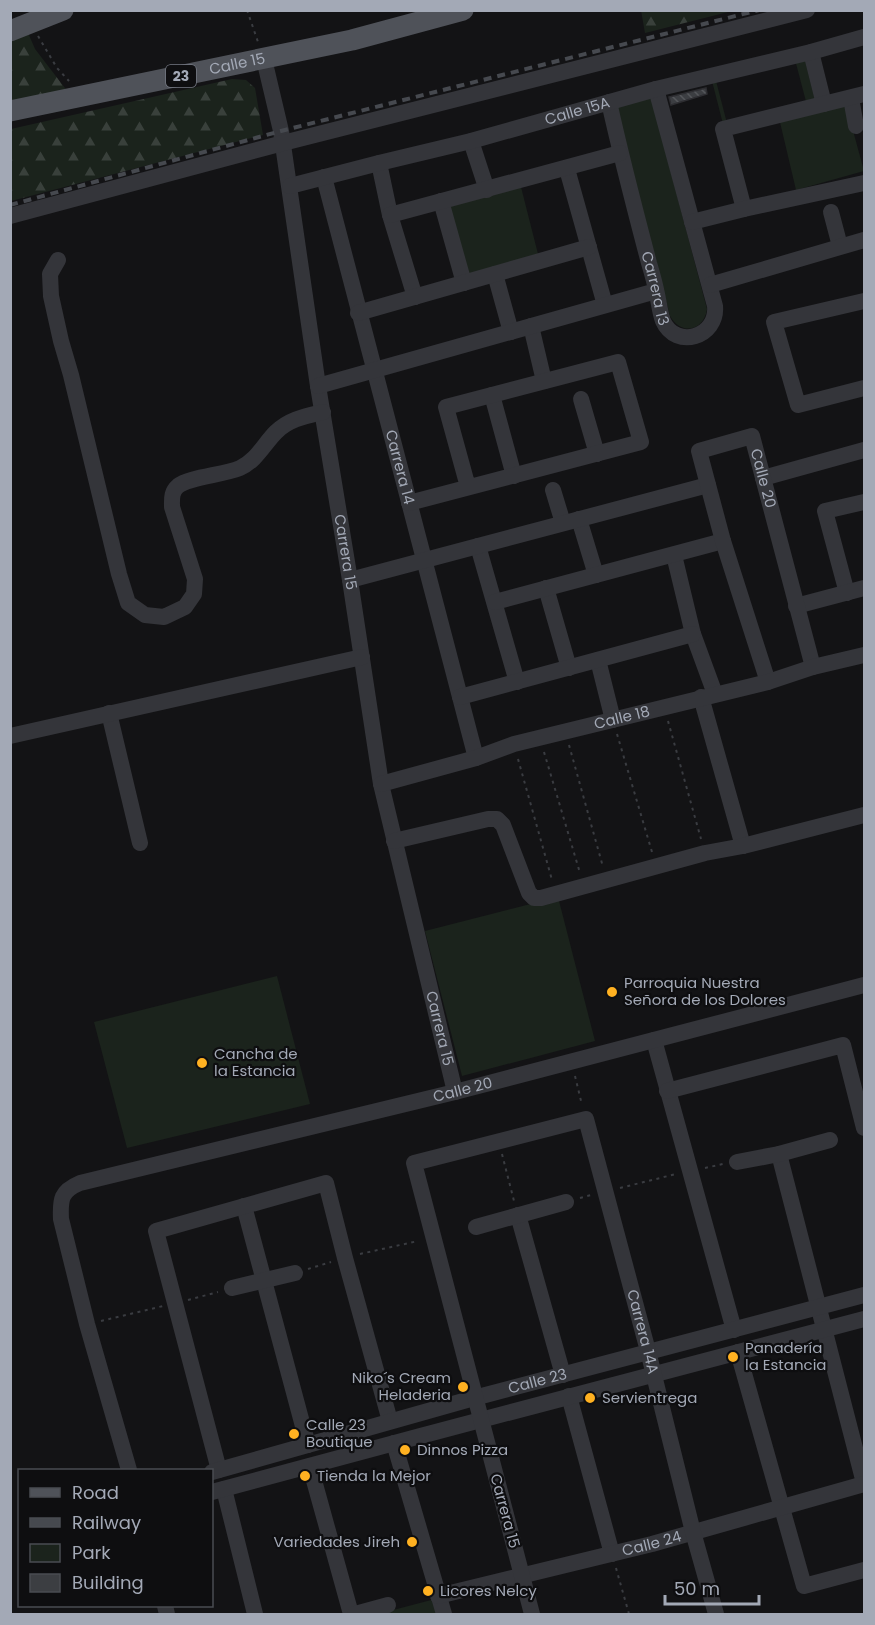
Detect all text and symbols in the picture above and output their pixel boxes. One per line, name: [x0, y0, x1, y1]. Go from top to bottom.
street label: Calle 15: [207, 47, 267, 79]
road number: 23: [166, 65, 196, 87]
street label: Calle 15A: [542, 91, 612, 130]
street label: Carrera 13: [636, 249, 675, 328]
street label: Carrera 14: [381, 428, 420, 507]
street label: Calle 20: [746, 446, 782, 510]
street label: Carrera 15: [329, 513, 362, 591]
street label: Calle 18: [592, 700, 652, 734]
place label: Parroquia Nuestra Señora de los Dolores: [624, 972, 786, 1010]
marker: Parroquia Nuestra Señora de los Dolores: [605, 985, 619, 999]
street label: Carrera 15: [421, 989, 459, 1068]
place label: Cancha de la Estancia: [214, 1043, 298, 1081]
marker: Cancha de la Estancia: [195, 1056, 209, 1070]
street label: Calle 20: [431, 1072, 495, 1107]
street label: Carrera 14A: [622, 1287, 664, 1376]
place label: Panadería la Estancia: [745, 1337, 827, 1375]
marker: Panadería la Estancia: [726, 1350, 740, 1364]
street label: Calle 23: [506, 1363, 569, 1399]
place label: Niko´s Cream Heladeria: [352, 1367, 451, 1405]
marker: Niko´s Cream Heladeria: [456, 1380, 470, 1394]
place label: Servientrega: [602, 1387, 697, 1408]
marker: Servientrega: [583, 1391, 597, 1405]
place label: Calle 23 Boutique: [306, 1414, 373, 1452]
marker: Calle 23 Boutique: [287, 1427, 301, 1441]
place label: Dinnos Pizza: [417, 1439, 508, 1460]
marker: Dinnos Pizza: [398, 1443, 412, 1457]
place label: Tienda la Mejor: [317, 1465, 431, 1486]
legend: [18, 1469, 213, 1607]
marker: Tienda la Mejor: [298, 1469, 312, 1483]
street label: Carrera 15: [485, 1471, 525, 1550]
text: Road: [72, 1480, 119, 1505]
text: Railway: [72, 1510, 141, 1535]
street label: Calle 24: [620, 1525, 684, 1561]
place label: Variedades Jireh: [273, 1531, 400, 1552]
marker: Variedades Jireh: [405, 1535, 419, 1549]
text: Park: [72, 1540, 111, 1565]
scale bar: [665, 1568, 760, 1606]
text: Building: [72, 1570, 144, 1595]
text: 50 m: [674, 1576, 720, 1601]
place label: Licores Nelcy: [440, 1580, 537, 1601]
marker: Licores Nelcy: [421, 1584, 435, 1598]

